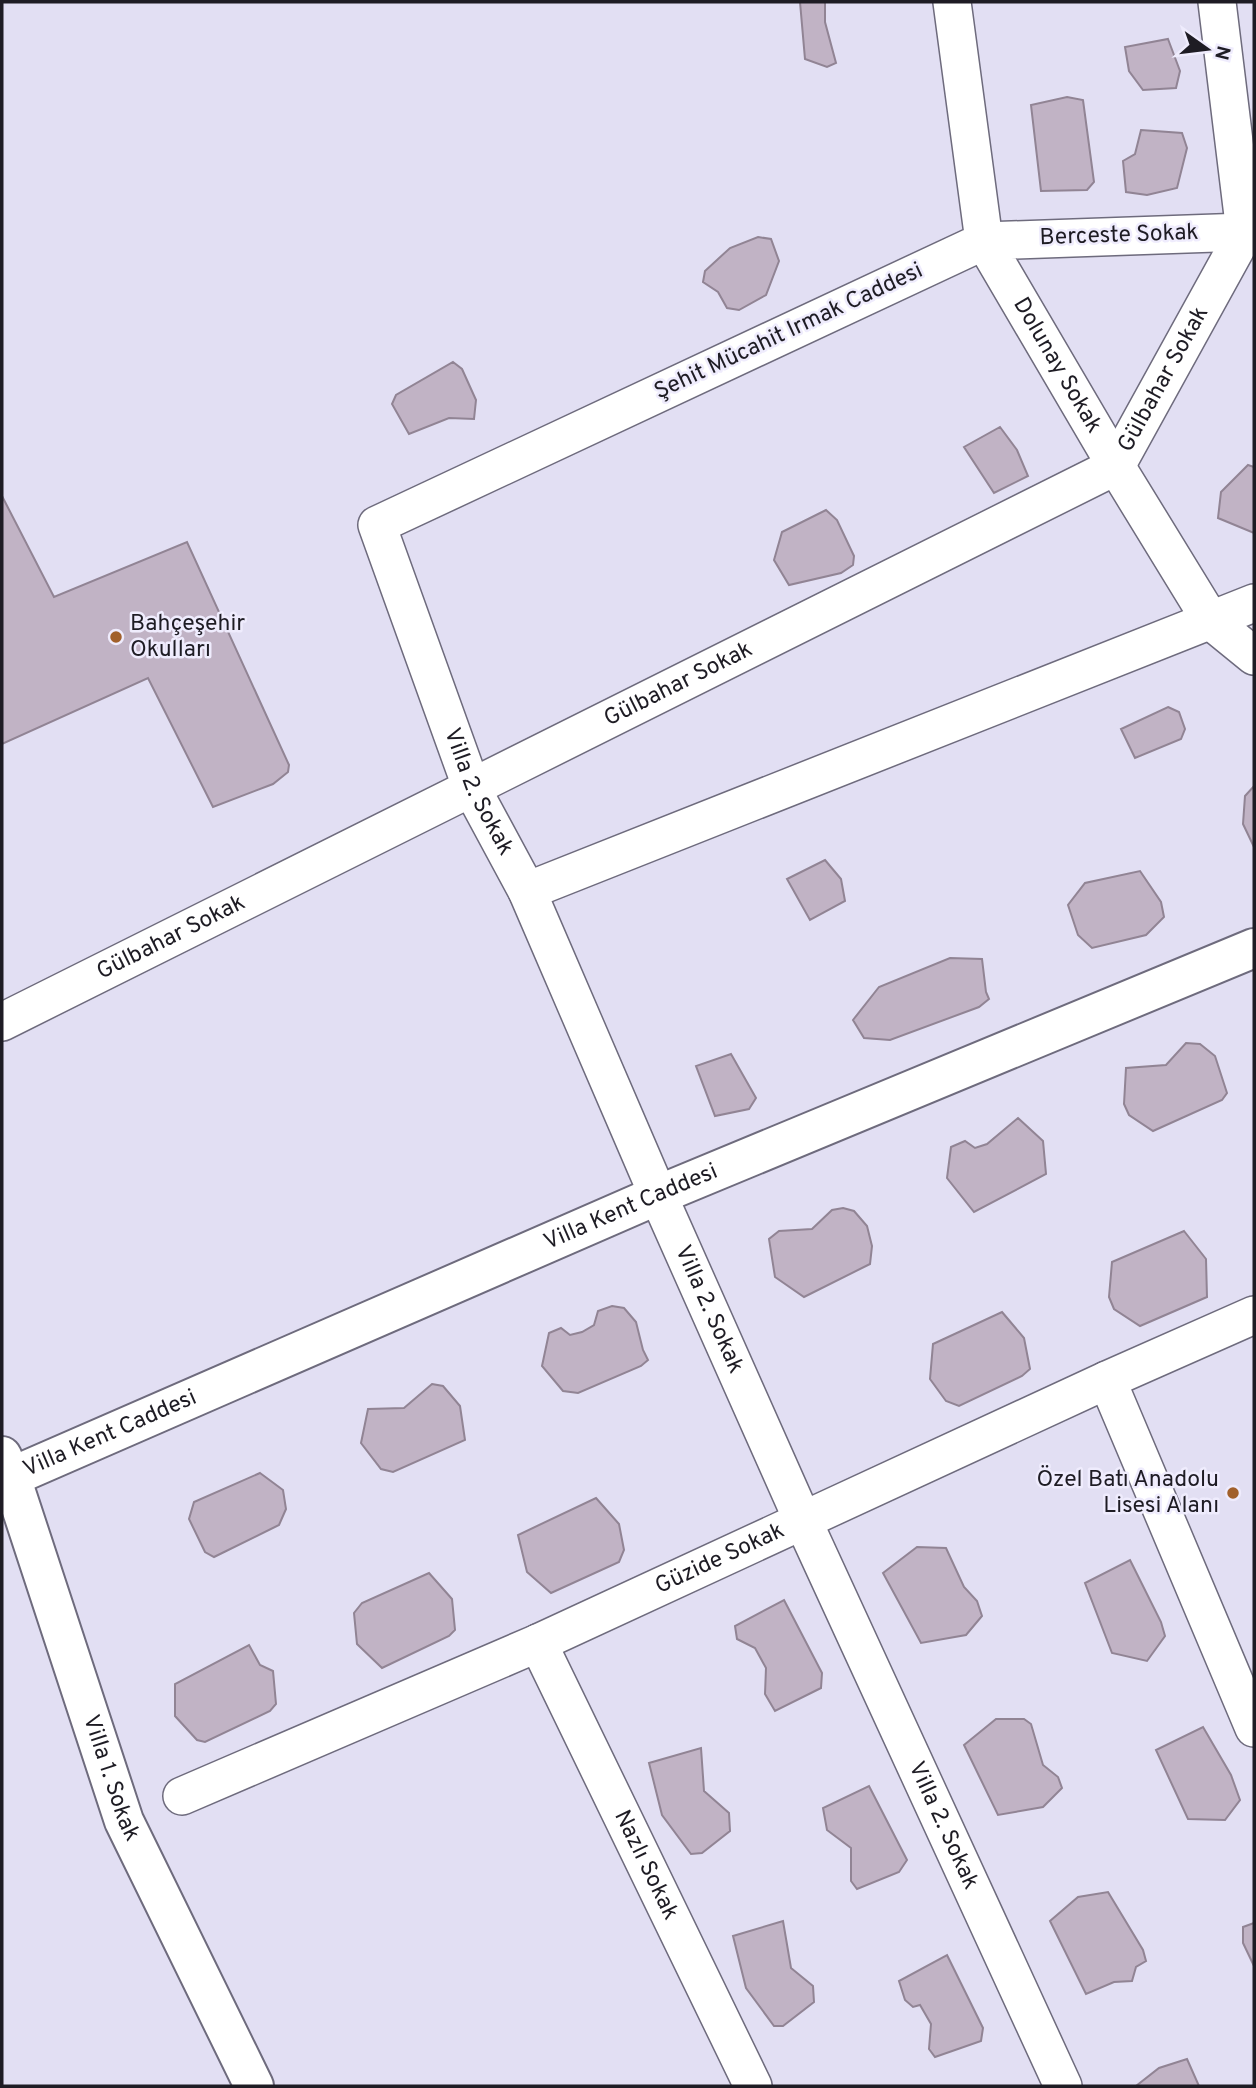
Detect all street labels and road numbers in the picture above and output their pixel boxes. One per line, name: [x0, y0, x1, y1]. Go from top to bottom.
street label: Berceste Sokak: [1039, 219, 1199, 253]
street label: Şehit Mücahit Irmak Caddesi: [650, 257, 928, 407]
street label: Dolunay Sokak: [1006, 292, 1108, 439]
street label: Gülbahar Sokak: [1112, 301, 1216, 457]
street label: Gülbahar Sokak: [599, 635, 757, 734]
street label: Villa 2. Sokak: [437, 724, 520, 861]
street label: Gülbahar Sokak: [92, 888, 250, 987]
street label: Villa Kent Caddesi: [539, 1157, 722, 1257]
street label: Villa 2. Sokak: [668, 1241, 750, 1378]
street label: Villa Kent Caddesi: [19, 1383, 201, 1484]
street label: Güzide Sokak: [651, 1517, 789, 1601]
street label: Villa 1. Sokak: [76, 1711, 146, 1846]
street label: Villa 2. Sokak: [901, 1757, 985, 1894]
street label: Nazlı Sokak: [607, 1805, 685, 1925]

